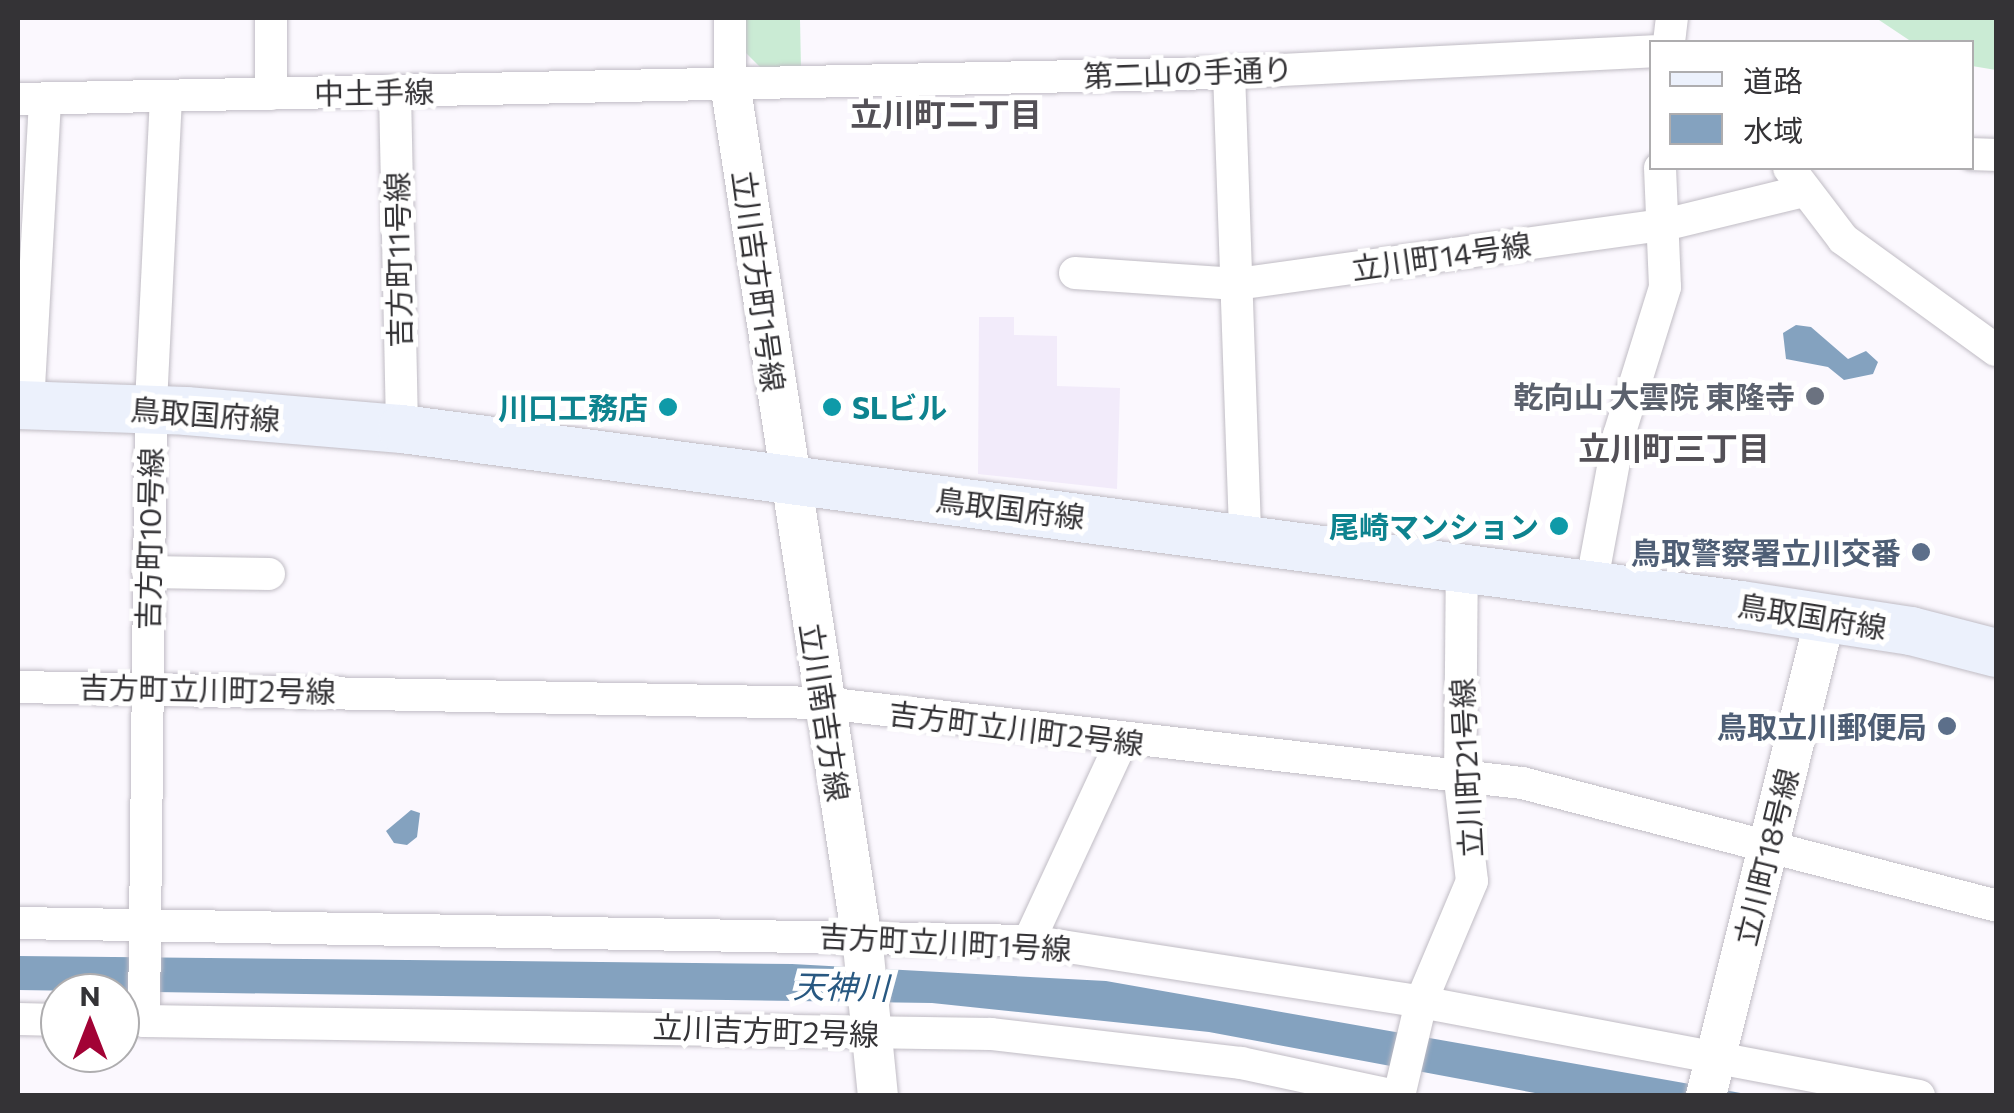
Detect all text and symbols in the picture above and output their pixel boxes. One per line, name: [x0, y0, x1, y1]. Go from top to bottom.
legend: [1649, 40, 1974, 170]
street label: 第二山の手通り: [1082, 50, 1294, 94]
text: 道路: [1743, 61, 1803, 98]
street label: 中土手線: [314, 73, 434, 111]
district label: 立川町二丁目: [850, 94, 1042, 132]
text: 水域: [1743, 111, 1803, 148]
street label: 立川吉方町1号線: [726, 168, 792, 394]
street label: 吉方町11号線: [378, 172, 418, 348]
street label: 立川町14号線: [1349, 226, 1533, 286]
place label: 乾向山 大雲院 東隆寺: [1514, 378, 1795, 414]
marker: 乾向山 大雲院 東隆寺: [1804, 385, 1826, 407]
place label: 川口工務店: [498, 389, 648, 425]
place label: SLビル: [852, 389, 947, 425]
street label: 鳥取国府線: [129, 391, 281, 437]
marker: 川口工務店: [657, 396, 679, 418]
marker: SLビル: [821, 396, 843, 418]
district label: 立川町三丁目: [1578, 428, 1770, 466]
street label: 吉方町10号線: [129, 447, 169, 631]
street label: 鳥取国府線: [933, 481, 1087, 535]
place label: 尾崎マンション: [1329, 508, 1539, 544]
marker: 尾崎マンション: [1548, 515, 1570, 537]
place label: 鳥取警察署立川交番: [1631, 534, 1901, 570]
marker: 鳥取警察署立川交番: [1910, 541, 1932, 563]
street label: 鳥取国府線: [1735, 586, 1889, 646]
street label: 立川南吉方線: [793, 620, 857, 804]
street label: 吉方町立川町2号線: [78, 669, 336, 709]
street label: 立川町21号線: [1443, 677, 1489, 859]
street label: 吉方町立川町2号線: [886, 694, 1146, 762]
place label: 鳥取立川郵便局: [1717, 708, 1927, 744]
marker: 鳥取立川郵便局: [1936, 715, 1958, 737]
street label: 立川町18号線: [1727, 765, 1805, 949]
street label: 吉方町立川町1号線: [818, 917, 1072, 967]
water label: 天神川: [793, 966, 889, 1006]
north arrow: [40, 973, 140, 1073]
text: N: [80, 978, 101, 1012]
street label: 立川吉方町2号線: [652, 1008, 880, 1052]

